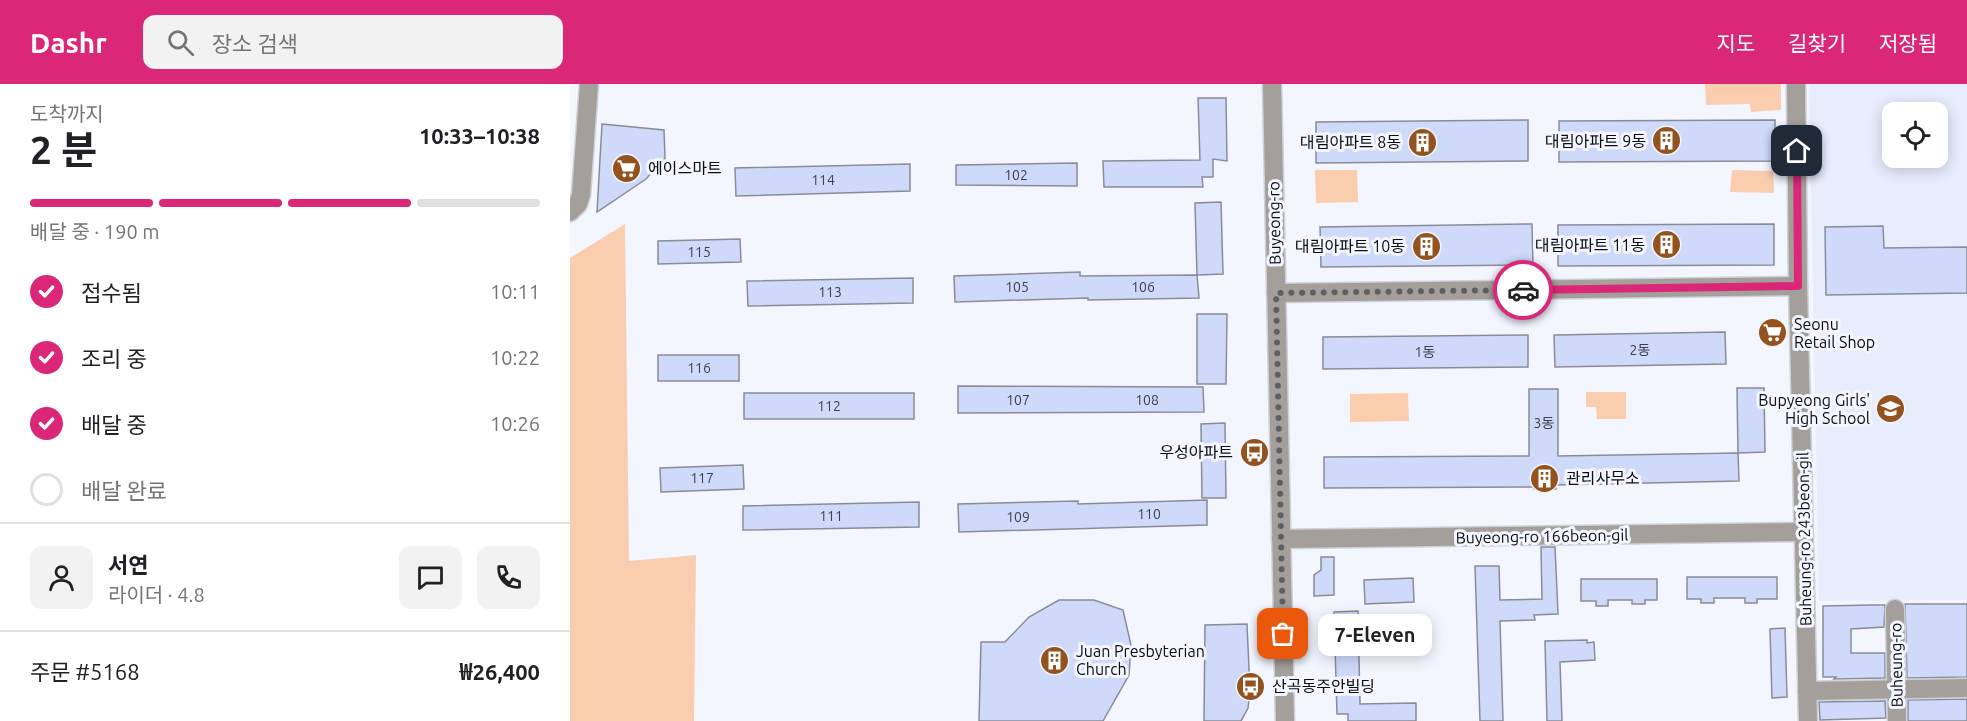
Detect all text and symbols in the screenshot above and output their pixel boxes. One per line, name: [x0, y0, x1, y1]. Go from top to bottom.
search box: [143, 15, 563, 69]
icon: search: [164, 26, 197, 59]
text: Dashr: [30, 27, 107, 58]
text: 장소 검색: [212, 31, 298, 56]
text: 지도: [1716, 31, 1755, 55]
text: 길찾기: [1788, 31, 1846, 55]
text: 저장됨: [1879, 31, 1937, 55]
text: 도착까지: [30, 102, 104, 125]
map controls: [1882, 102, 1948, 168]
button: locate: [1882, 102, 1948, 168]
text: 10:33–10:38: [419, 123, 540, 148]
building icon: 대림아파트 9동: [1651, 125, 1683, 157]
pin: [1771, 125, 1822, 176]
building icon: 대림아파트 8동: [1406, 126, 1438, 158]
text: 2 분: [30, 128, 97, 171]
place label: 대림아파트 9동: [1545, 132, 1646, 150]
place label: 대림아파트 8동: [1300, 133, 1401, 151]
icon: home: [1780, 134, 1813, 167]
supermarket icon: 에이스마트: [611, 152, 643, 184]
place label: 에이스마트: [648, 159, 722, 177]
house number: 102: [1004, 167, 1028, 183]
house number: 114: [811, 172, 835, 188]
street label: Buyeong-ro: [1264, 181, 1284, 265]
text: 배달 중 · 190 m: [30, 220, 160, 243]
building icon: 대림아파트 11동: [1650, 229, 1682, 261]
building icon: 대림아파트 10동: [1410, 230, 1442, 262]
place label: 대림아파트 11동: [1535, 236, 1645, 254]
place label: 대림아파트 10동: [1295, 237, 1405, 255]
house number: 115: [687, 244, 711, 260]
courier: [1493, 260, 1553, 320]
icon: car: [1507, 274, 1540, 307]
icon: check: [30, 275, 63, 308]
house number: 105: [1005, 279, 1029, 295]
house number: 106: [1131, 279, 1155, 295]
text: 접수됨: [81, 280, 142, 305]
text: 10:11: [490, 280, 540, 303]
house number: 113: [818, 284, 842, 300]
place label: Seonu Retail Shop: [1794, 315, 1875, 351]
supermarket icon: Seonu Retail Shop: [1757, 317, 1789, 349]
icon: check: [30, 341, 63, 374]
house number: 2동: [1630, 342, 1651, 358]
house number: 1동: [1415, 344, 1436, 360]
text: 조리 중: [81, 346, 147, 371]
text: 10:22: [490, 346, 540, 369]
house number: 116: [687, 360, 711, 376]
place label: Bupyeong Girls' High School: [1758, 391, 1870, 427]
house number: 107: [1006, 392, 1030, 408]
house number: 108: [1135, 392, 1159, 408]
school or university icon: Bupyeong Girls' High School: [1875, 393, 1907, 425]
house number: 112: [817, 398, 841, 414]
icon: check: [30, 407, 63, 440]
text: 배달 중: [81, 412, 147, 437]
text: 10:26: [490, 412, 540, 435]
house number: 3동: [1534, 415, 1555, 431]
bus stop icon: 우성아파트: [1238, 436, 1270, 468]
place label: 우성아파트: [1159, 443, 1233, 461]
street label: Buheung-ro 243beon-gil: [1793, 452, 1815, 626]
building icon: 관리사무소: [1529, 462, 1561, 494]
place label: 관리사무소: [1566, 469, 1640, 487]
house number: 117: [690, 470, 714, 486]
text: 배달 완료: [81, 478, 167, 503]
house number: 110: [1137, 506, 1161, 522]
house number: 111: [819, 508, 843, 524]
house number: 109: [1006, 509, 1030, 525]
street label: Buyeong-ro 166beon-gil: [1455, 525, 1629, 547]
button: person: [30, 546, 93, 609]
button: chat: [399, 546, 462, 609]
button: phone: [477, 546, 540, 609]
text: 서연: [108, 552, 148, 577]
text: 라이더 · 4.8: [108, 583, 205, 606]
pin: [1257, 608, 1308, 659]
callout: 7-Eleven: [1319, 613, 1433, 655]
icon: bag: [1266, 617, 1299, 650]
street label: Buheung-ro: [1886, 622, 1906, 708]
text: 7-Eleven: [1335, 623, 1416, 646]
place label: Juan Presbyterian Church: [1076, 642, 1205, 678]
building icon: Juan Presbyterian Church: [1039, 644, 1071, 676]
text: 주문 #5168: [30, 659, 140, 684]
text: ₩26,400: [460, 659, 540, 684]
bus stop icon: 산곡동주안빌딩: [1235, 670, 1267, 702]
place label: 산곡동주안빌딩: [1272, 677, 1375, 695]

